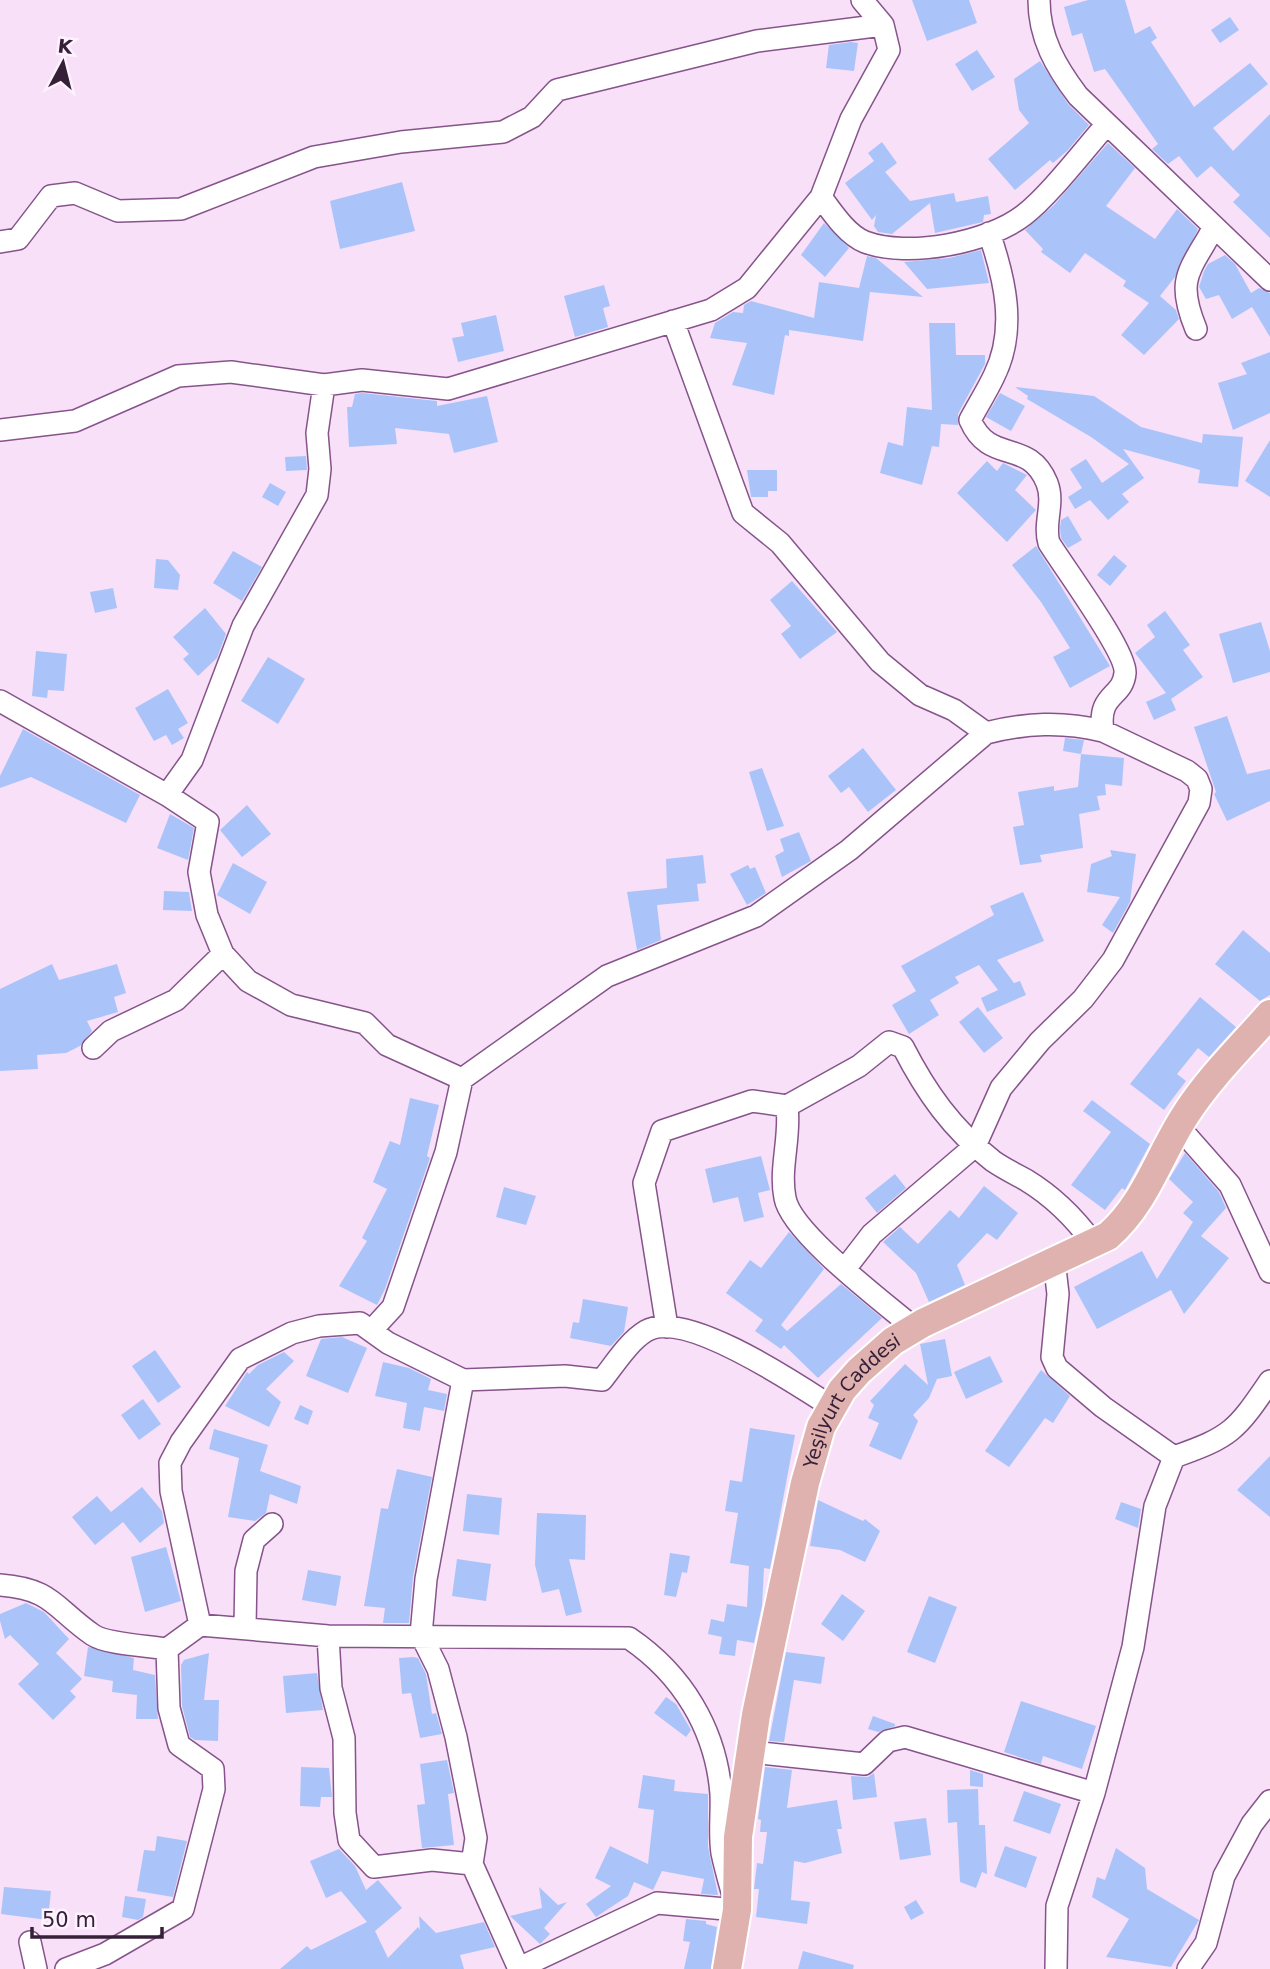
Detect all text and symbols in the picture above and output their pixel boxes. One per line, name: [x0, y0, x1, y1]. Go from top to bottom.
north arrow: [28, 28, 98, 98]
text: K: [56, 34, 75, 58]
street label: Yeşilyurt Caddesi: [798, 1328, 904, 1472]
scale bar: [32, 1896, 161, 1940]
text: 50 m: [42, 1908, 96, 1932]

